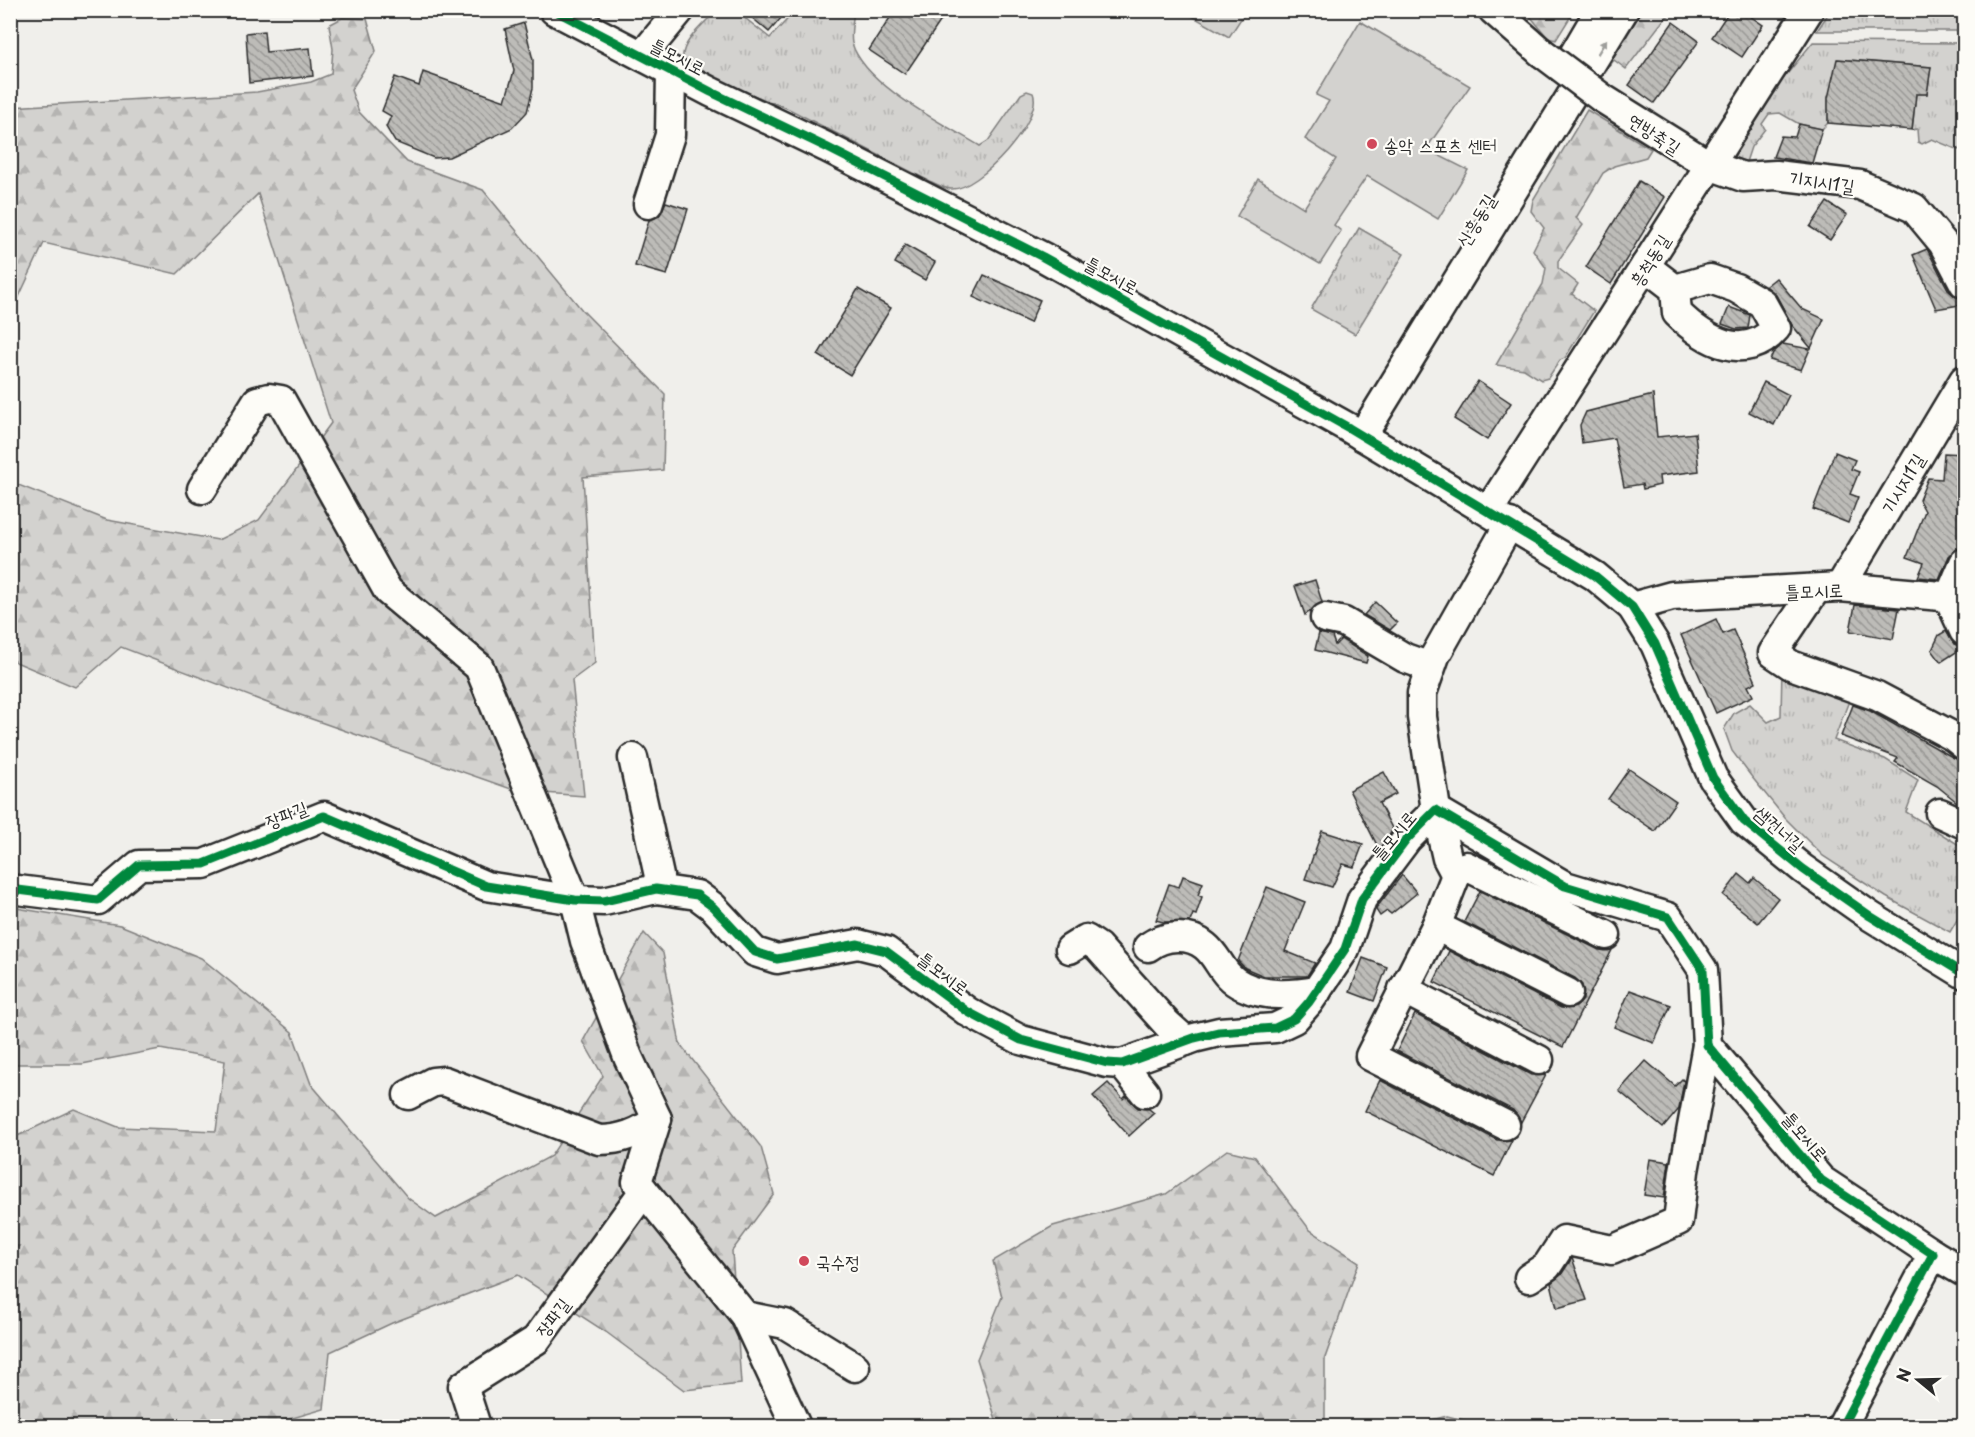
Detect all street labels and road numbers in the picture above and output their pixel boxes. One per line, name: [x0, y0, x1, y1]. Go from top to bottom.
street label: 틀모시로: [646, 31, 710, 81]
street label: 연방축길: [1623, 106, 1687, 160]
street label: 기지시1길: [1787, 163, 1857, 199]
street label: 신흥동길: [1449, 188, 1502, 252]
street label: 흥척동길: [1622, 228, 1676, 292]
street label: 틀모시로: [1080, 249, 1144, 301]
street label: 기시지1길: [1873, 447, 1931, 518]
street label: 틀모시로: [1785, 575, 1843, 605]
street label: 장파길: [261, 793, 312, 835]
street label: 샘건너길: [1749, 799, 1811, 858]
street label: 틀모시로: [1364, 804, 1422, 866]
street label: 틀모시로: [913, 945, 975, 1001]
street label: 틀모시로: [1777, 1105, 1835, 1167]
street label: 장파길: [528, 1291, 576, 1342]

